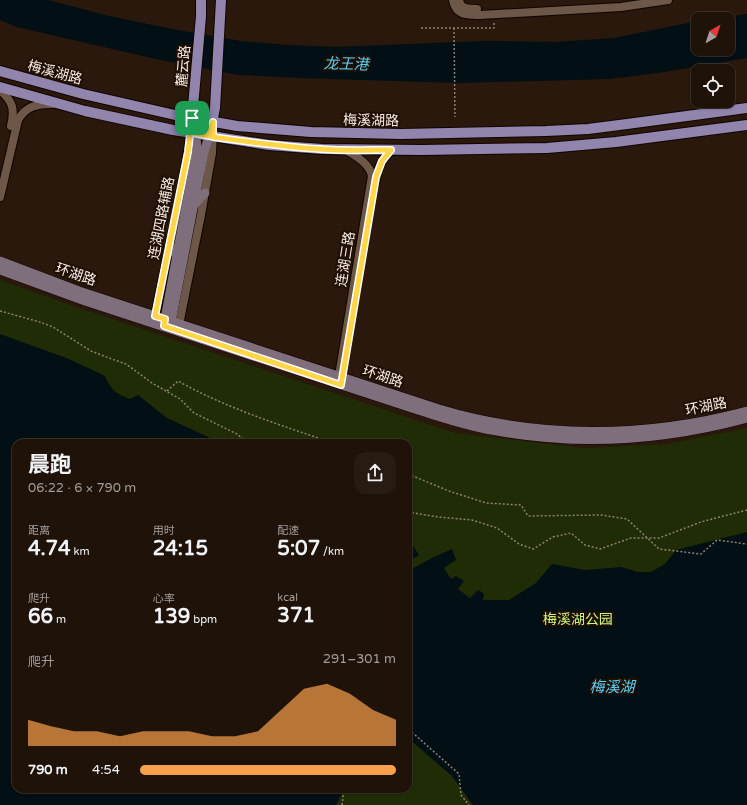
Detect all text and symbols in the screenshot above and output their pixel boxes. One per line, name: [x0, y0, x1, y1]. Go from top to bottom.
north arrow: [691, 12, 735, 56]
map controls: [691, 12, 735, 108]
street label: 麓云路: [173, 44, 194, 88]
water label: 龙王港: [323, 55, 371, 73]
street label: 梅溪湖路: [26, 57, 84, 88]
button: locate: [691, 64, 735, 108]
pin: [175, 101, 209, 135]
icon: arrive: [181, 107, 203, 129]
street label: 梅溪湖路: [343, 112, 399, 129]
street label: 连湖四路辅路: [145, 175, 178, 261]
street label: 连湖三路: [333, 230, 358, 288]
street label: 环湖路: [53, 260, 98, 289]
street label: 环湖路: [360, 362, 405, 391]
street label: 环湖路: [684, 394, 728, 419]
text: 晨跑: [28, 452, 72, 478]
button: share: [354, 452, 396, 494]
text: 06:22 · 6 × 790 m: [28, 480, 136, 496]
text: 距离: [28, 524, 50, 537]
text: 用时: [153, 524, 175, 537]
text: 配速: [277, 524, 299, 537]
text: 4.74: [28, 537, 71, 561]
text: 24:15: [153, 537, 208, 561]
text: 5:07: [277, 537, 320, 561]
text: km: [71, 545, 90, 558]
text: /km: [320, 545, 344, 558]
text: kcal: [277, 591, 298, 604]
text: 爬升: [28, 592, 50, 605]
text: 心率: [153, 592, 175, 605]
text: 371: [277, 604, 315, 628]
text: 66: [28, 605, 53, 629]
text: 139: [153, 605, 190, 629]
park label: 梅溪湖公园: [543, 611, 613, 628]
text: m: [53, 613, 66, 626]
text: bpm: [190, 613, 217, 626]
text: 291–301 m: [323, 651, 396, 667]
text: 爬升: [28, 654, 54, 670]
water label: 梅溪湖: [589, 678, 636, 696]
text: 790 m: [28, 762, 68, 778]
text: 4:54: [92, 762, 120, 778]

